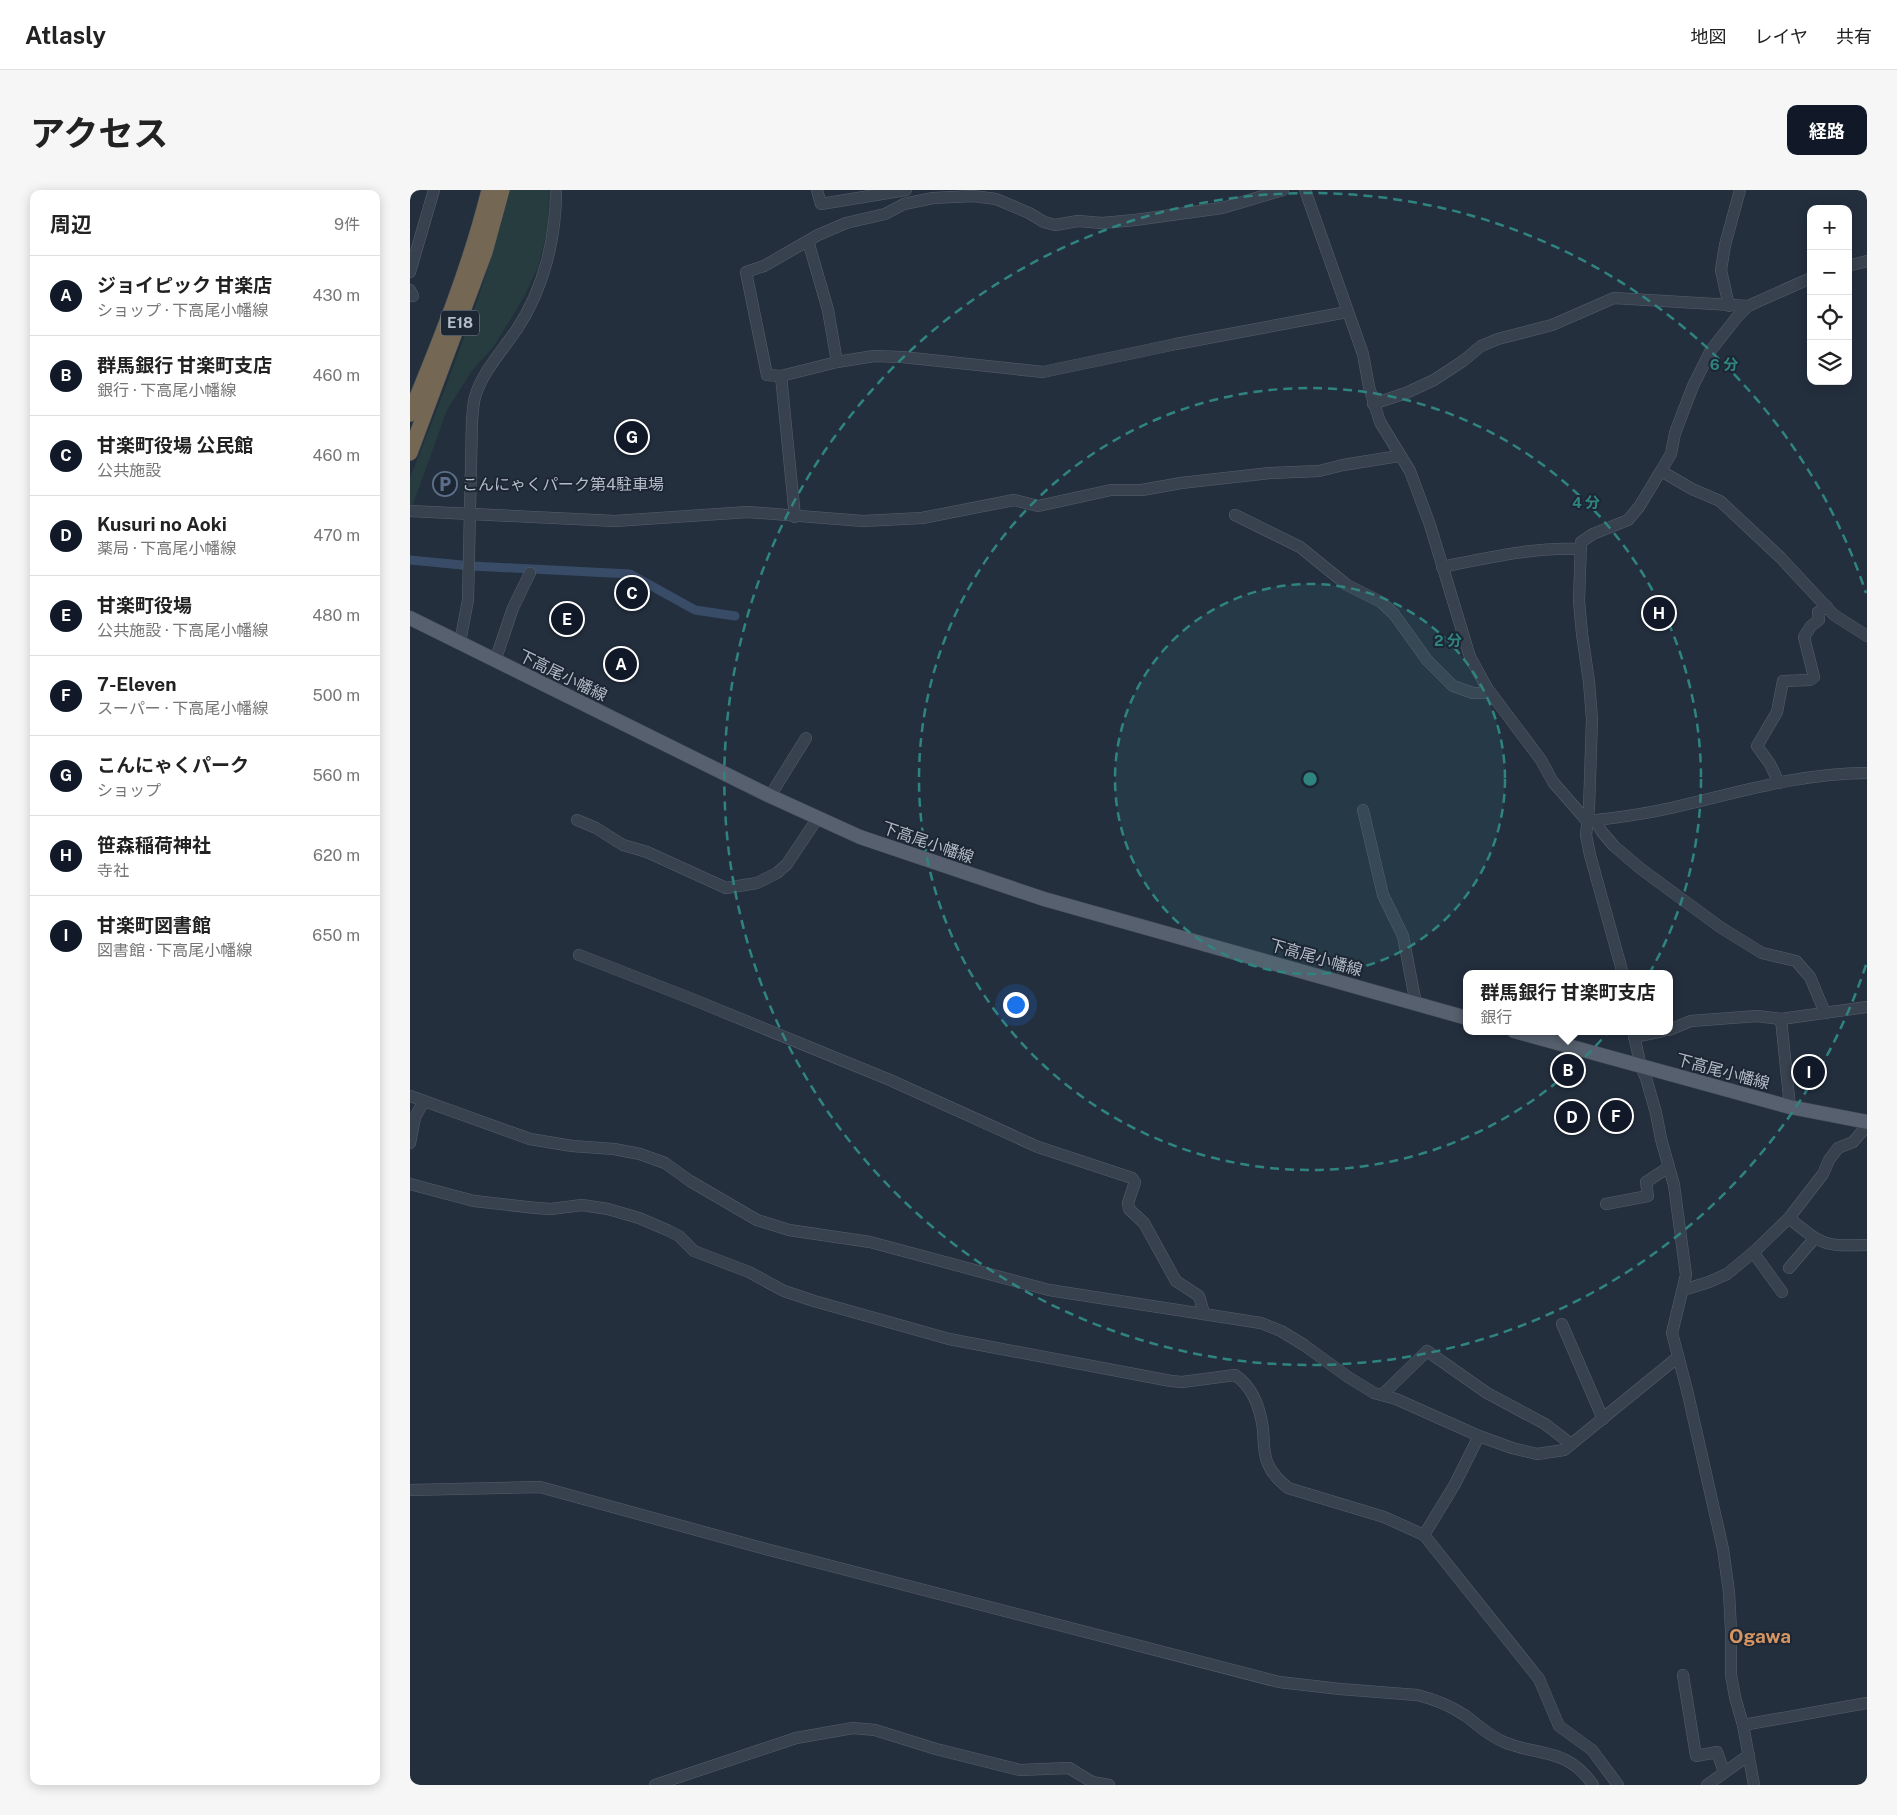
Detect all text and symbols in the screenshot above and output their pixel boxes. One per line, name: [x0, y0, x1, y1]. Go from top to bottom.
text: Atlasly: [25, 21, 106, 49]
text: 地図: [1691, 26, 1727, 47]
text: レイヤ: [1755, 26, 1808, 47]
text: 共有: [1836, 26, 1872, 47]
button: 経路: [1787, 105, 1867, 155]
text: アクセス: [30, 113, 168, 154]
map controls: [1807, 205, 1852, 385]
button: +: [1807, 205, 1852, 250]
text: 周辺: [50, 212, 92, 237]
text: 9件: [334, 215, 360, 234]
button: −: [1807, 250, 1852, 295]
text: ジョイピック 甘楽店: [97, 274, 272, 296]
text: A: [60, 286, 72, 305]
text: 430 m: [312, 286, 360, 305]
button: locate: [1807, 295, 1852, 340]
text: ショップ · 下高尾小幡線: [97, 301, 268, 320]
road number: E18: [441, 310, 479, 336]
button: layers: [1807, 340, 1852, 385]
text: 群馬銀行 甘楽町支店: [97, 354, 272, 376]
text: 6 分: [1710, 356, 1738, 373]
text: B: [61, 366, 71, 385]
text: 460 m: [313, 366, 360, 385]
text: 銀行 · 下高尾小幡線: [97, 381, 236, 400]
pin: G: [616, 418, 648, 456]
text: 甘楽町役場 公民館: [97, 434, 253, 456]
text: C: [60, 446, 72, 465]
text: 460 m: [313, 446, 360, 465]
text: 公共施設: [97, 461, 161, 480]
parking icon: こんにゃくパーク第4駐車場: [432, 471, 458, 497]
place label: こんにゃくパーク第4駐車場: [462, 475, 664, 494]
text: 4 分: [1572, 494, 1600, 511]
text: Kusuri no Aoki: [97, 513, 227, 535]
text: D: [60, 526, 72, 545]
text: 470 m: [313, 526, 360, 545]
text: 薬局 · 下高尾小幡線: [97, 539, 236, 558]
pin: C: [616, 574, 648, 612]
text: 甘楽町役場: [97, 594, 192, 616]
pin: H: [1643, 594, 1675, 632]
pin: E: [551, 600, 583, 638]
text: E: [61, 606, 71, 625]
text: 480 m: [312, 606, 360, 625]
text: 公共施設 · 下高尾小幡線: [97, 621, 268, 640]
text: 2 分: [1434, 632, 1462, 649]
pin: A: [605, 645, 637, 683]
street label: 下高尾小幡線: [515, 646, 610, 705]
text: 7-Eleven: [97, 673, 176, 695]
text: F: [61, 686, 71, 705]
text: 500 m: [313, 686, 360, 705]
text: スーパー · 下高尾小幡線: [97, 699, 268, 718]
text: こんにゃくパーク: [97, 754, 249, 776]
text: G: [60, 766, 72, 785]
text: 560 m: [312, 766, 360, 785]
centre of rings: [1301, 770, 1319, 788]
text: ショップ: [97, 781, 161, 800]
street label: 下高尾小幡線: [879, 818, 976, 867]
text: 笹森稲荷神社: [97, 834, 211, 856]
text: H: [60, 846, 72, 865]
text: 620 m: [313, 846, 360, 865]
text: 寺社: [97, 861, 129, 880]
text: 甘楽町図書館: [97, 914, 211, 936]
text: I: [64, 926, 68, 945]
text: 650 m: [312, 926, 360, 945]
street label: 下高尾小幡線: [1267, 935, 1365, 980]
text: 図書館 · 下高尾小幡線: [97, 941, 252, 960]
popup: [1463, 970, 1673, 1035]
text: 群馬銀行 甘楽町支店: [1480, 981, 1656, 1003]
your location: [1003, 992, 1029, 1018]
text: 銀行: [1480, 1008, 1512, 1027]
street label: 下高尾小幡線: [1674, 1050, 1772, 1093]
pin: B: [1552, 1051, 1584, 1089]
pin: I: [1793, 1053, 1825, 1091]
pin: F: [1600, 1097, 1632, 1135]
pin: D: [1556, 1098, 1588, 1136]
district label: Ogawa: [1729, 1625, 1791, 1647]

